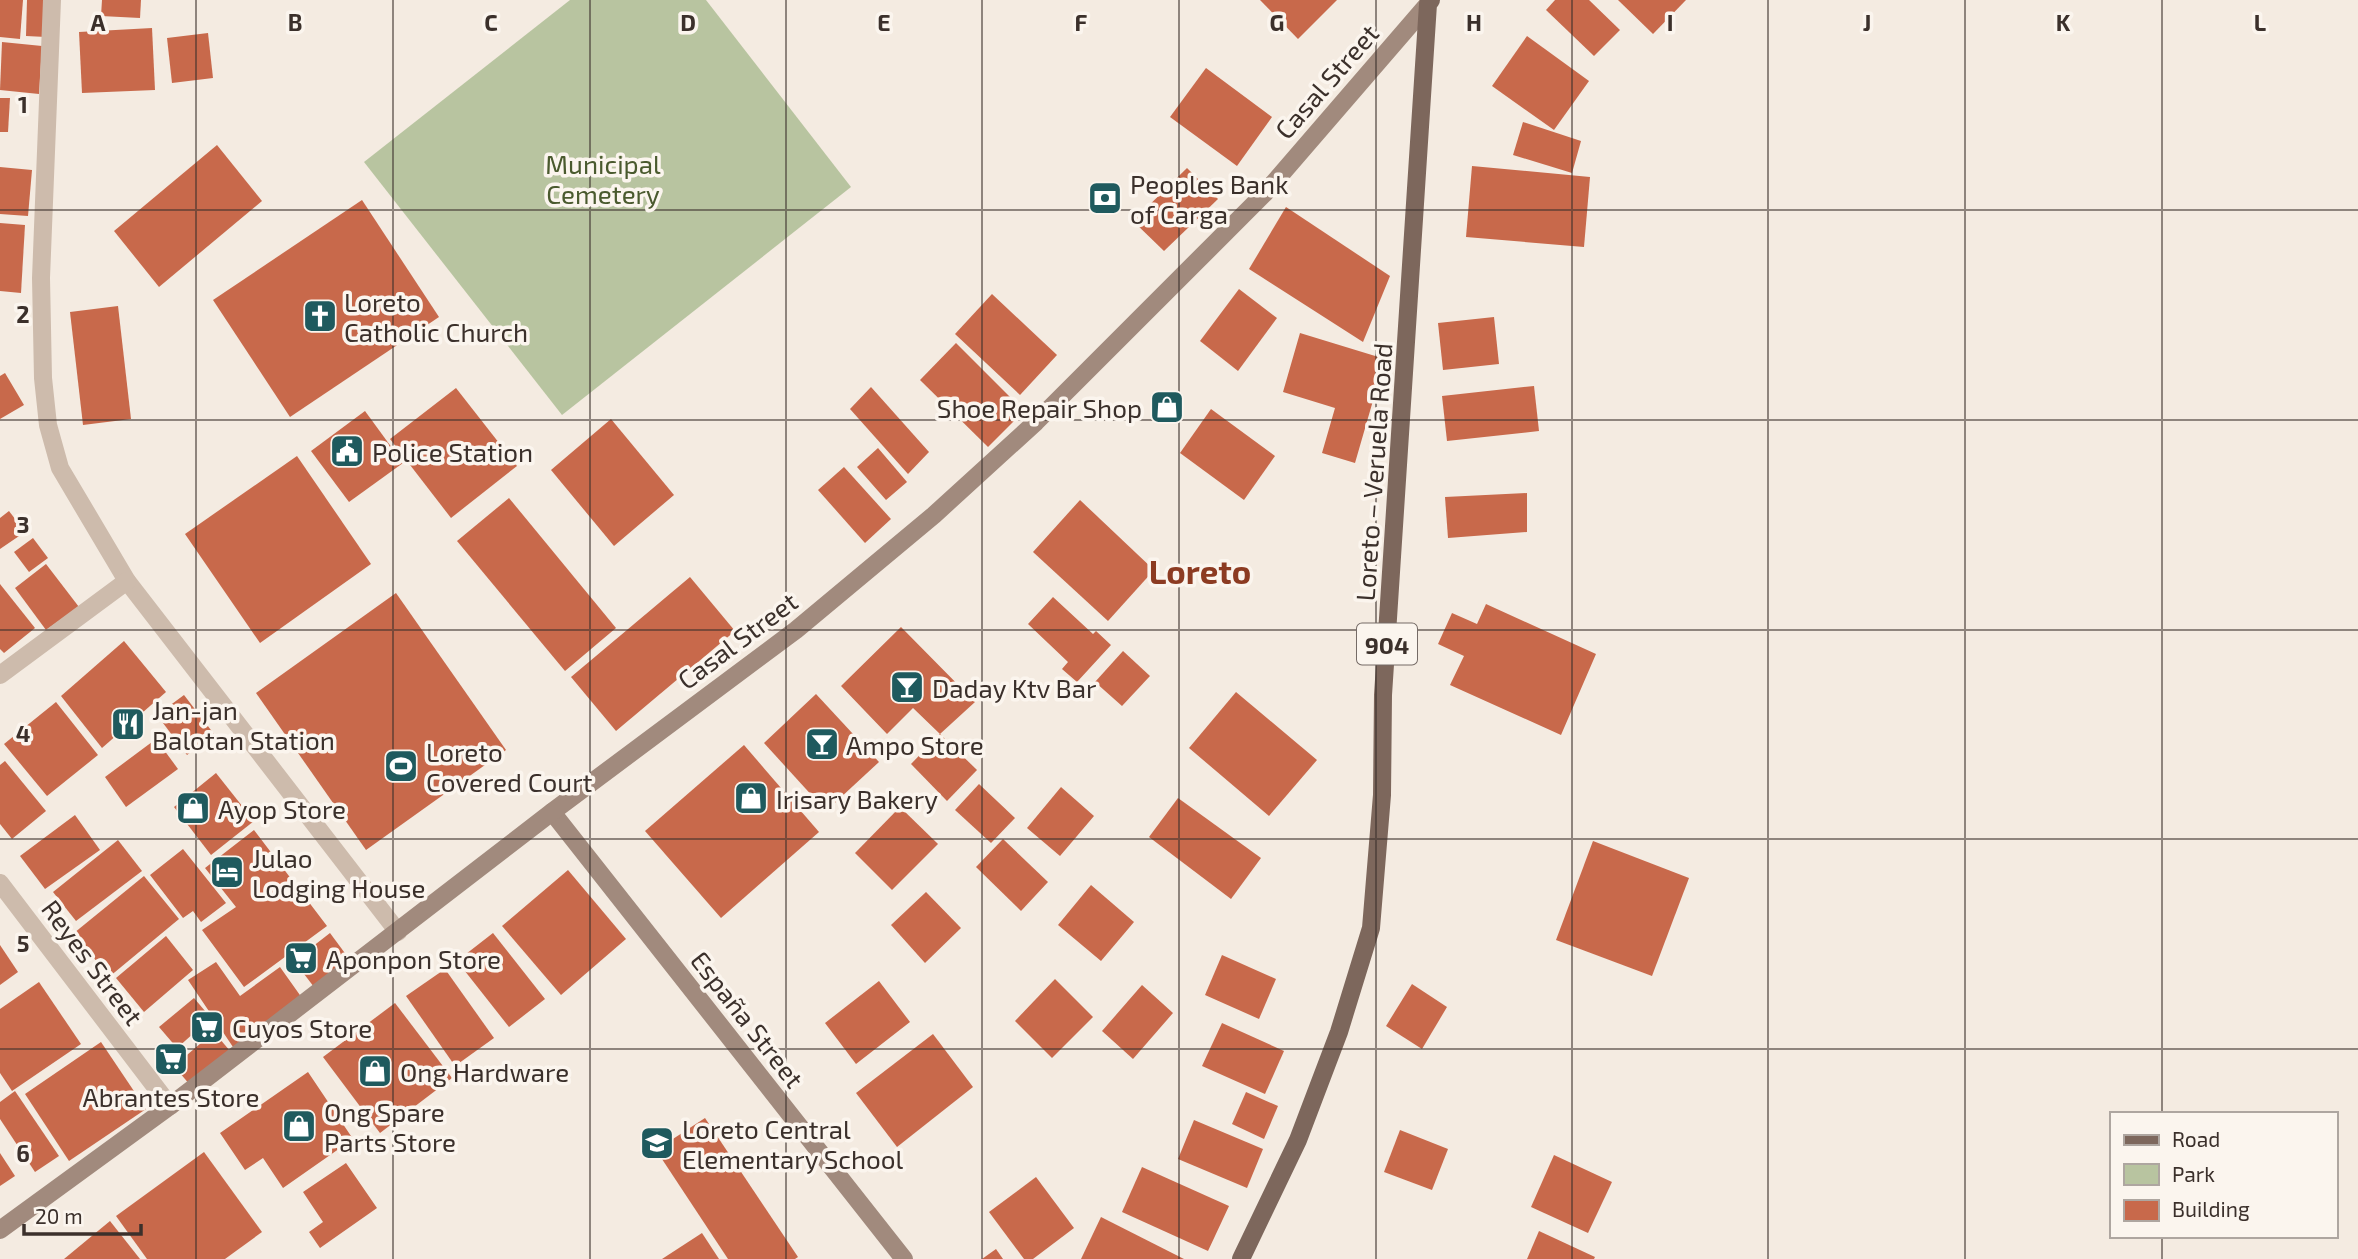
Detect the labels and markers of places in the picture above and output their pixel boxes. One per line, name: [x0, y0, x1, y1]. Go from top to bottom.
place label: Peoples Bank of Carga: [1130, 168, 1288, 229]
bank icon: Peoples Bank of Carga: [1086, 179, 1124, 217]
place label: Loreto Catholic Church: [344, 286, 528, 347]
church icon: Loreto Catholic Church: [301, 297, 339, 335]
shop icon: Shoe Repair Shop: [1148, 388, 1186, 426]
place label: Shoe Repair Shop: [937, 392, 1142, 423]
public building icon: Police Station: [328, 432, 366, 470]
place label: Police Station: [372, 436, 533, 467]
bar icon: Daday Ktv Bar: [888, 668, 926, 706]
place label: Daday Ktv Bar: [932, 672, 1096, 703]
place label: Jan-jan Balotan Station: [152, 694, 335, 755]
restaurant icon: Jan-jan Balotan Station: [109, 705, 147, 743]
bar icon: Ampo Store: [803, 725, 841, 763]
place label: Ampo Store: [846, 729, 984, 760]
place label: Loreto Covered Court: [426, 736, 593, 797]
sports icon: Loreto Covered Court: [382, 747, 420, 785]
shop icon: Irisary Bakery: [732, 779, 770, 817]
place label: Irisary Bakery: [776, 783, 938, 814]
shop icon: Ayop Store: [174, 789, 212, 827]
place label: Ayop Store: [218, 793, 346, 824]
place label: Julao Lodging House: [252, 842, 425, 903]
hotel icon: Julao Lodging House: [208, 853, 246, 891]
supermarket icon: Aponpon Store: [282, 939, 320, 977]
place label: Aponpon Store: [326, 943, 501, 974]
supermarket icon: Cuyos Store: [188, 1008, 226, 1046]
place label: Cuyos Store: [232, 1012, 372, 1043]
supermarket icon: Abrantes Store: [152, 1040, 190, 1078]
shop icon: Ong Hardware: [356, 1052, 394, 1090]
place label: Ong Hardware: [400, 1056, 569, 1087]
place label: Abrantes Store: [83, 1081, 259, 1112]
place label: Ong Spare Parts Store: [324, 1096, 456, 1157]
shop icon: Ong Spare Parts Store: [280, 1107, 318, 1145]
place label: Loreto Central Elementary School: [682, 1113, 904, 1174]
school or university icon: Loreto Central Elementary School: [638, 1124, 676, 1162]

